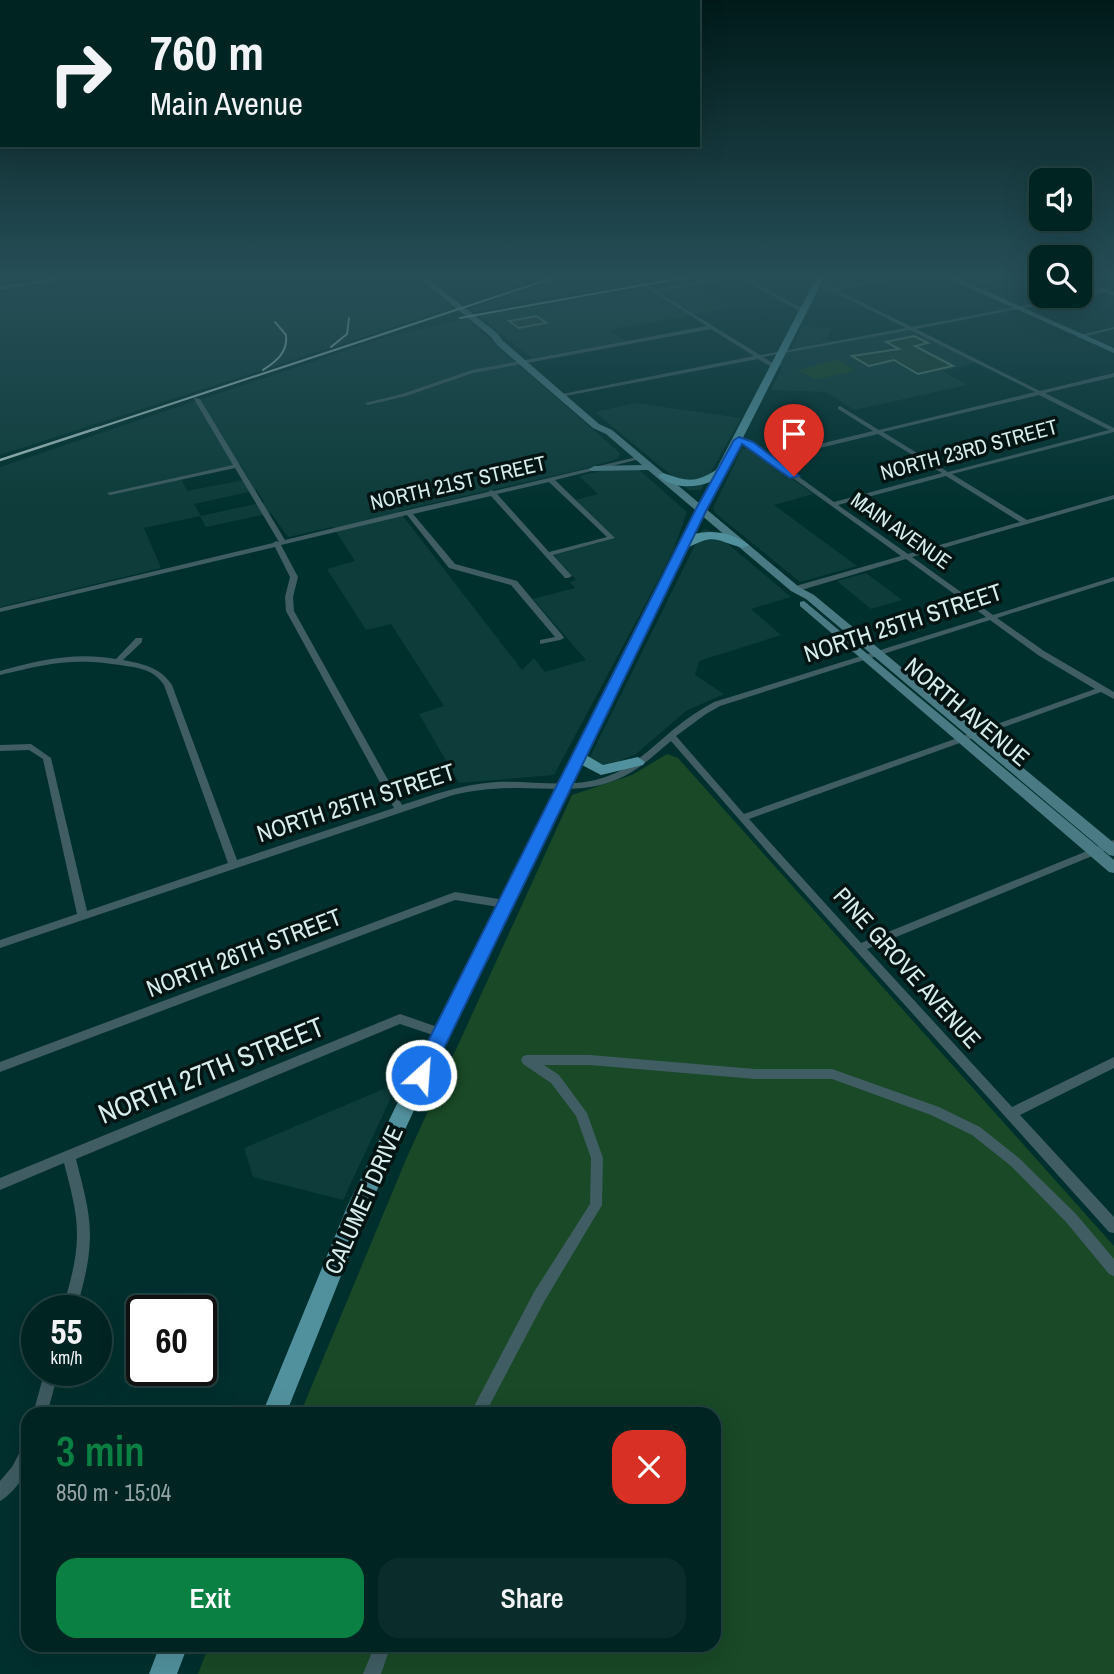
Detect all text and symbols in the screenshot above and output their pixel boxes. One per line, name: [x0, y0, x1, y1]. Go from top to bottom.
text: 760 m: [150, 19, 264, 85]
icon: right: [35, 28, 126, 119]
text: Main Avenue: [150, 82, 303, 125]
map controls: [1029, 168, 1092, 308]
button: sound: [1029, 168, 1092, 231]
button: search: [1029, 245, 1092, 308]
pin: [764, 404, 824, 476]
street label: NORTH 23RD STREET: [877, 412, 1061, 487]
icon: arrive: [775, 415, 813, 453]
street label: NORTH 21ST STREET: [367, 448, 549, 517]
street label: MAIN AVENUE: [845, 485, 957, 576]
street label: NORTH 25TH STREET: [800, 575, 1006, 669]
street label: NORTH AVENUE: [899, 650, 1037, 773]
street label: NORTH 25TH STREET: [253, 755, 459, 849]
street label: PINE GROVE AVENUE: [827, 880, 989, 1055]
street label: NORTH 26TH STREET: [142, 900, 346, 1004]
street label: NORTH 27TH STREET: [92, 1007, 330, 1133]
position arrow: [384, 1038, 458, 1112]
street label: CALUMET DRIVE: [316, 1120, 410, 1279]
speed limit sign: 60: [126, 1295, 217, 1386]
text: 55: [51, 1308, 82, 1355]
text: km/h: [51, 1345, 83, 1370]
text: 3 min: [56, 1423, 145, 1479]
button: close: [612, 1430, 686, 1504]
text: 850 m · 15:04: [56, 1477, 171, 1508]
button: Exit: [56, 1558, 364, 1638]
button: Share: [378, 1558, 686, 1638]

